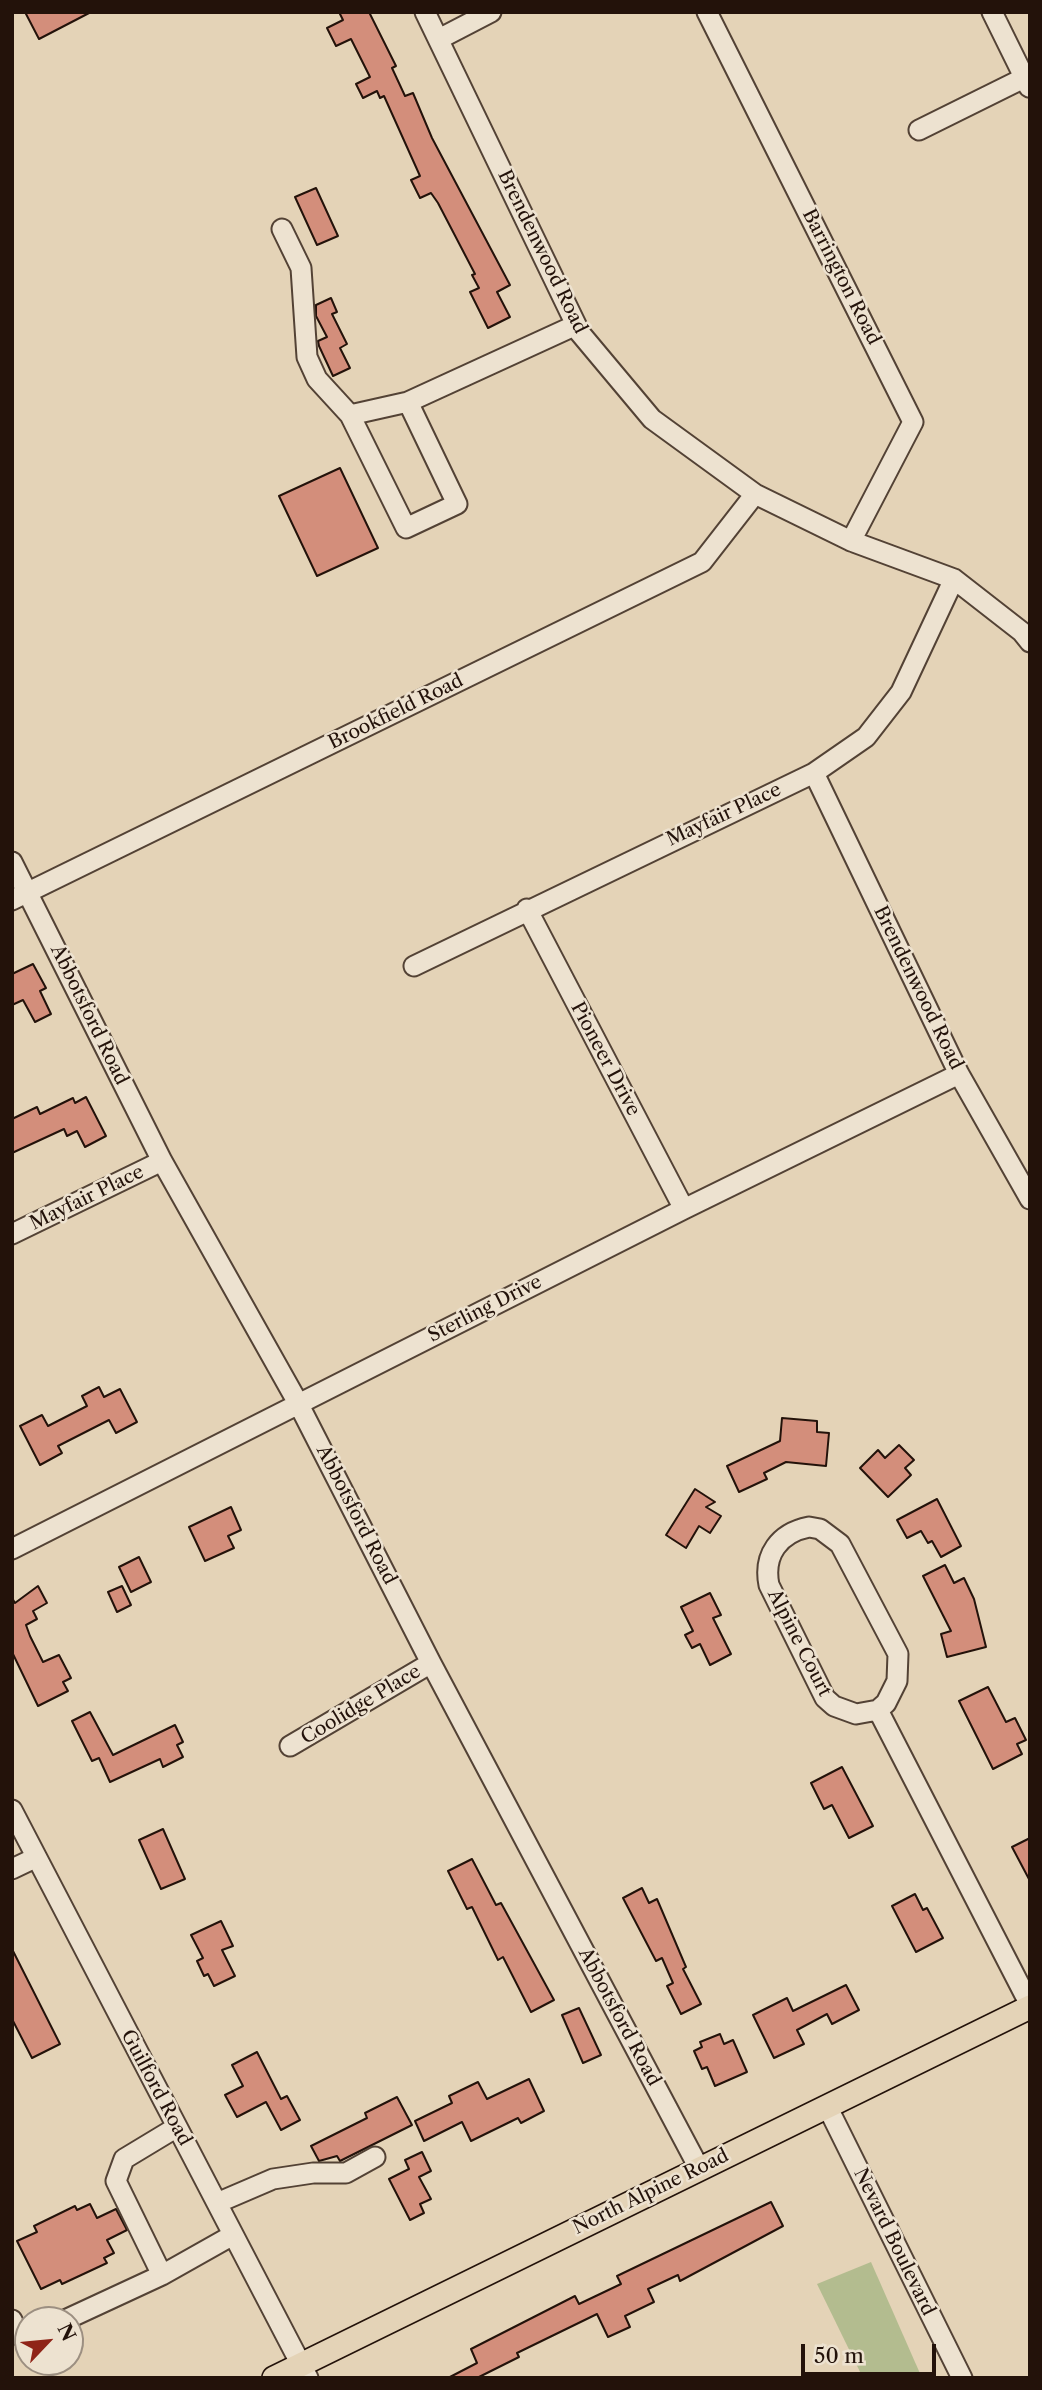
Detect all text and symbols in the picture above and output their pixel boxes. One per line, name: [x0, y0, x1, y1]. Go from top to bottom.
street label: Brendenwood Road: [492, 166, 592, 338]
street label: Barrington Road: [797, 205, 885, 349]
street label: Brookfield Road: [325, 670, 467, 754]
street label: Mayfair Place: [663, 779, 785, 851]
street label: Brendenwood Road: [868, 902, 968, 1074]
street label: Abbotsford Road: [45, 941, 133, 1089]
street label: Pioneer Drive: [565, 998, 645, 1120]
street label: Mayfair Place: [26, 1161, 148, 1235]
street label: Sterling Drive: [424, 1271, 546, 1347]
street label: Abbotsford Road: [311, 1442, 401, 1588]
street label: Alpine Court: [762, 1585, 836, 1701]
street label: Coolidge Place: [297, 1660, 425, 1750]
street label: Abbotsford Road: [573, 1944, 665, 2090]
street label: Guilford Road: [116, 2026, 196, 2150]
street label: North Alpine Road: [569, 2144, 733, 2240]
street label: Nevard Boulevard: [848, 2165, 940, 2319]
north arrow: [14, 2306, 84, 2376]
text: N: [53, 2320, 80, 2345]
scale bar: [804, 2330, 939, 2374]
text: 50 m: [814, 2343, 864, 2368]

